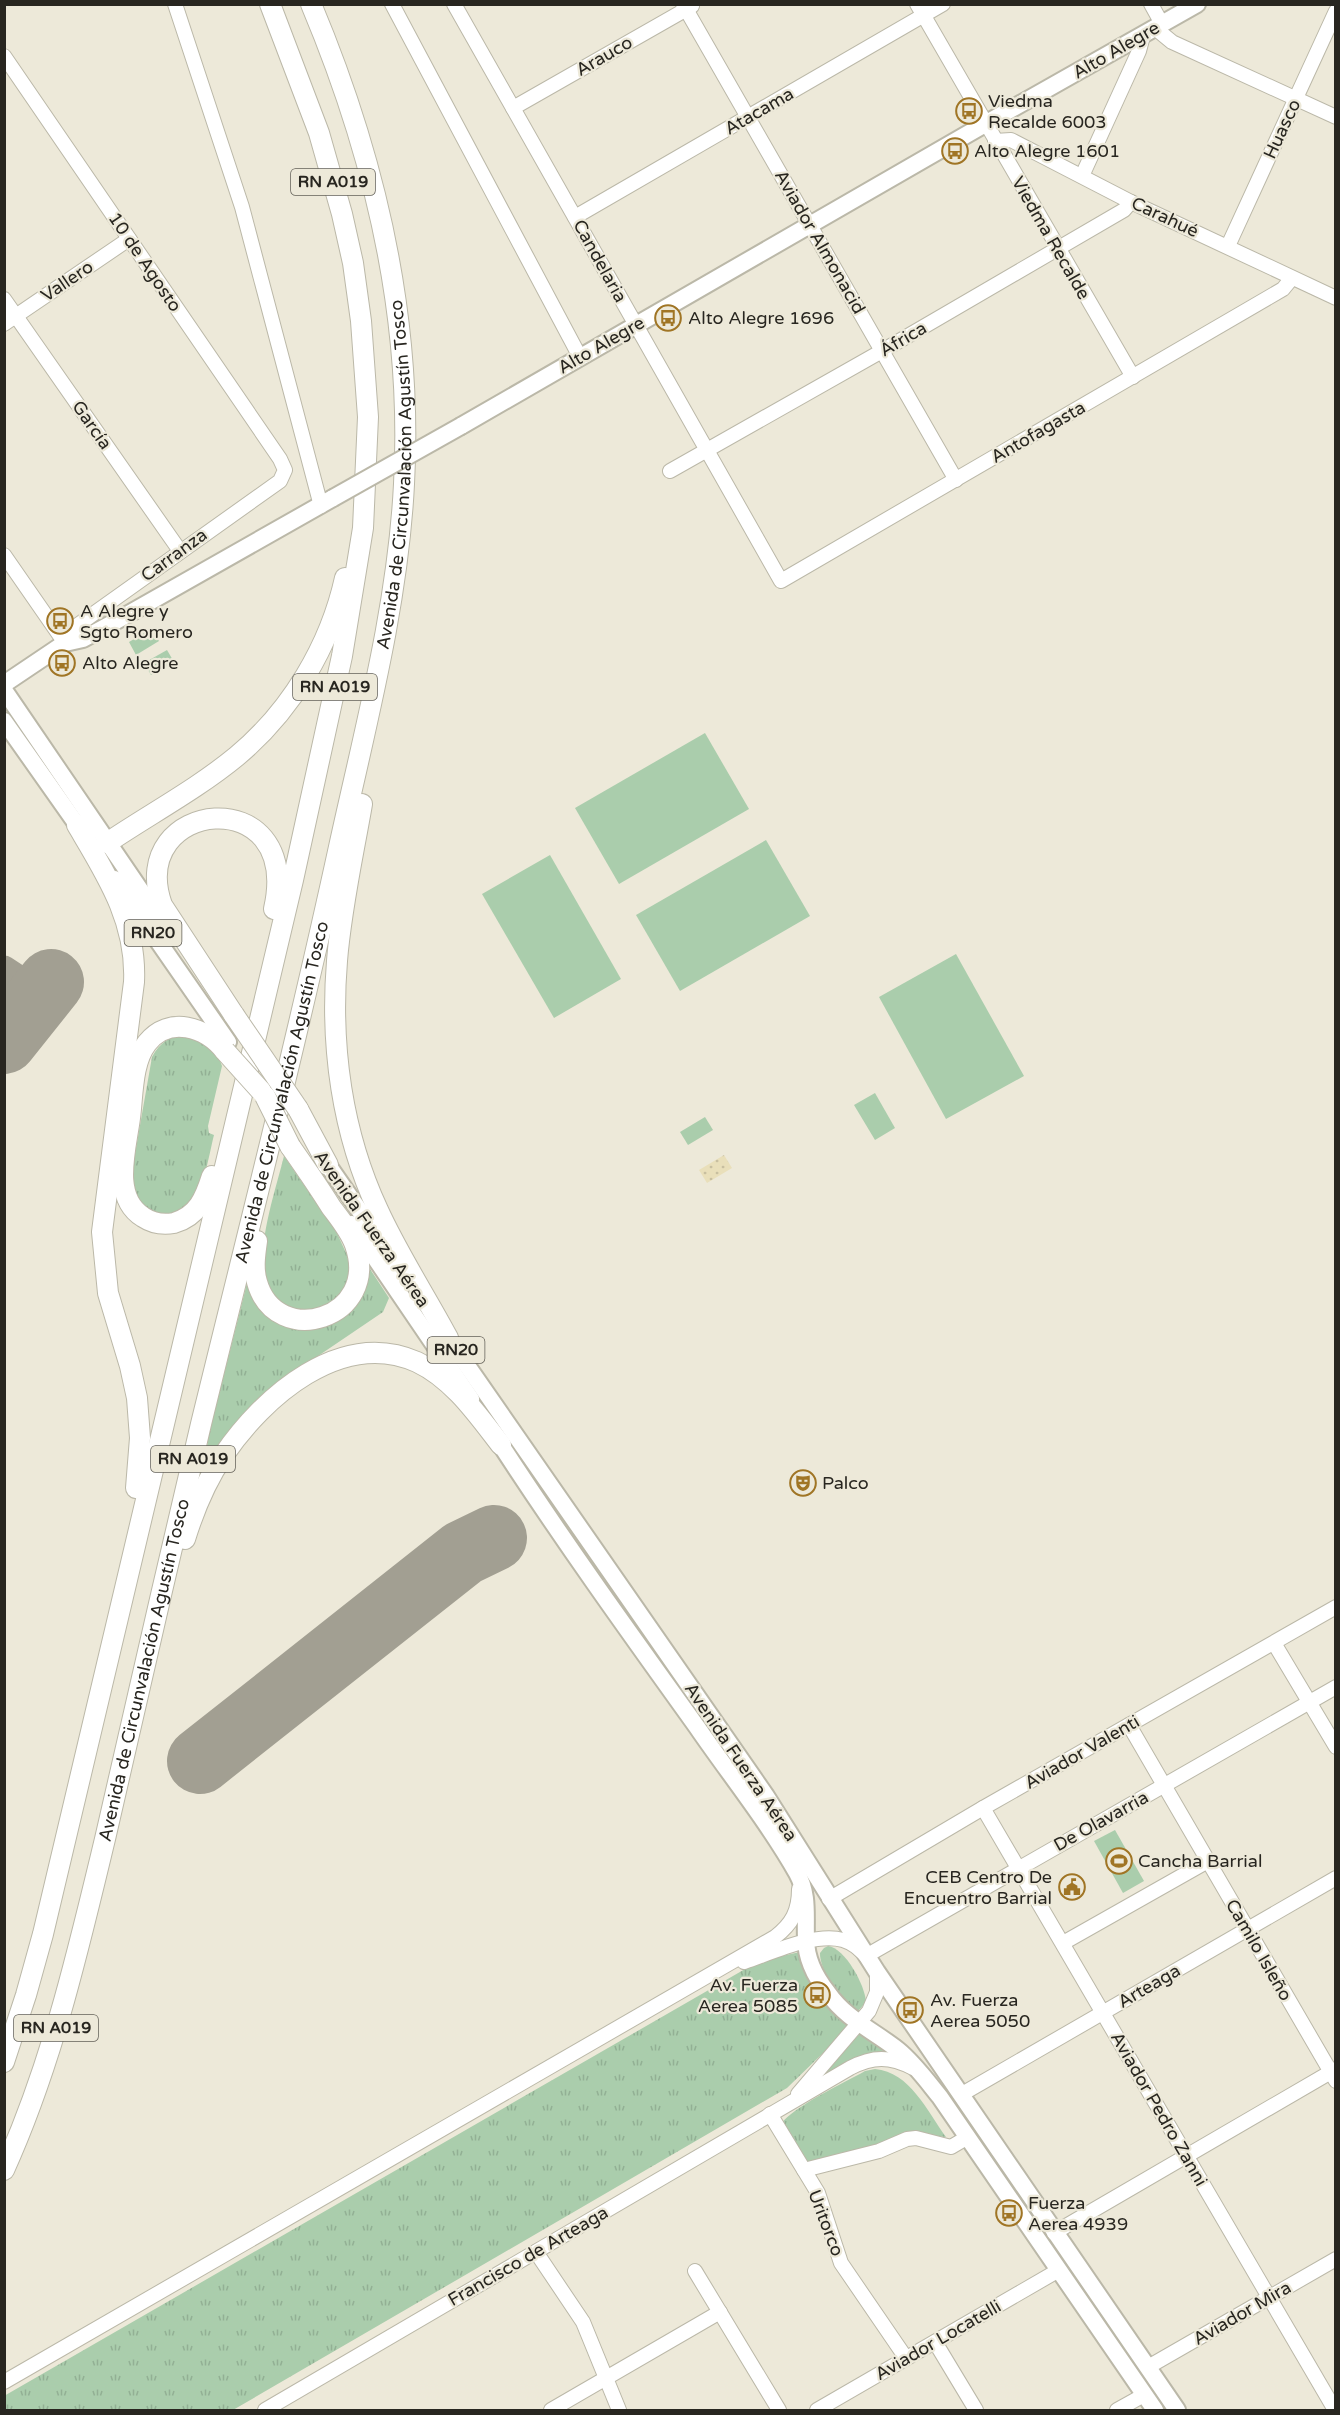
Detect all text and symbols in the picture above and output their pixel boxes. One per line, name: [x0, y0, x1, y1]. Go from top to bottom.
street label: Alto Alegre: [1069, 16, 1163, 84]
street label: Arauco: [572, 31, 636, 81]
street label: Atacama: [720, 82, 798, 140]
place label: Viedma Recalde 6003: [988, 90, 1107, 133]
bus stop icon: Viedma Recalde 6003: [954, 96, 984, 126]
street label: Huasco: [1259, 96, 1305, 162]
bus stop icon: Alto Alegre 1601: [940, 136, 970, 166]
place label: Alto Alegre 1601: [974, 140, 1120, 162]
street label: Aviador Almonacid: [770, 166, 870, 318]
road number: RN A019: [291, 169, 375, 195]
street label: Viedma Recalde: [1007, 173, 1095, 303]
street label: Carahué: [1128, 192, 1202, 242]
street label: 10 de Agosto: [104, 208, 186, 316]
street label: Candelaria: [568, 216, 632, 306]
street label: Vallero: [37, 256, 97, 306]
street label: Avenida de Circunvalación Agustín Tosco: [372, 298, 416, 651]
bus stop icon: Alto Alegre 1696: [653, 303, 683, 333]
place label: Alto Alegre 1696: [688, 307, 834, 329]
street label: Alto Alegre: [554, 311, 648, 379]
street label: África: [875, 317, 931, 361]
street label: García: [67, 396, 117, 454]
street label: Antofagasta: [987, 396, 1089, 468]
street label: Carranza: [137, 524, 211, 586]
place label: A Alegre y Sgto Romero: [80, 600, 193, 643]
bus stop icon: A Alegre y Sgto Romero: [45, 606, 75, 636]
bus stop icon: Alto Alegre: [47, 648, 77, 678]
place label: Alto Alegre: [82, 652, 178, 674]
road number: RN A019: [293, 674, 377, 700]
street label: Avenida de Circunvalación Agustín Tosco: [230, 919, 333, 1266]
road number: RN20: [124, 920, 182, 946]
street label: Avenida Fuerza Aérea: [310, 1146, 434, 1312]
road number: RN20: [428, 1337, 484, 1363]
road number: RN A019: [151, 1446, 235, 1472]
theatre icon: Palco: [788, 1468, 818, 1498]
place label: Palco: [822, 1472, 869, 1494]
street label: Avenida de Circunvalación Agustín Tosco: [94, 1496, 194, 1844]
street label: Avenida Fuerza Aérea: [680, 1679, 802, 1845]
street label: Aviador Valenti: [1021, 1710, 1143, 1794]
street label: De Olavarria: [1050, 1786, 1152, 1856]
sports icon: Cancha Barrial: [1104, 1846, 1134, 1876]
place label: Cancha Barrial: [1138, 1850, 1262, 1872]
place label: CEB Centro De Encuentro Barrial: [904, 1866, 1052, 1909]
public building icon: CEB Centro De Encuentro Barrial: [1057, 1872, 1087, 1902]
street label: Camilo Isleño: [1221, 1895, 1297, 2005]
street label: Arteaga: [1114, 1959, 1184, 2013]
place label: Av. Fuerza Aerea 5085: [698, 1974, 798, 2017]
bus stop icon: Av. Fuerza Aerea 5085: [802, 1980, 832, 2010]
place label: Av. Fuerza Aerea 5050: [930, 1989, 1030, 2032]
bus stop icon: Av. Fuerza Aerea 5050: [895, 1995, 925, 2025]
road number: RN A019: [14, 2015, 98, 2041]
street label: Aviador Pedro Zanni: [1106, 2028, 1212, 2190]
street label: Uritorco: [803, 2187, 849, 2259]
place label: Fuerza Aerea 4939: [1028, 2192, 1128, 2235]
bus stop icon: Fuerza Aerea 4939: [994, 2198, 1024, 2228]
street label: Francisco de Arteaga: [444, 2201, 612, 2311]
street label: Aviador Mira: [1189, 2276, 1295, 2350]
street label: Aviador Locatelli: [871, 2295, 1005, 2385]

